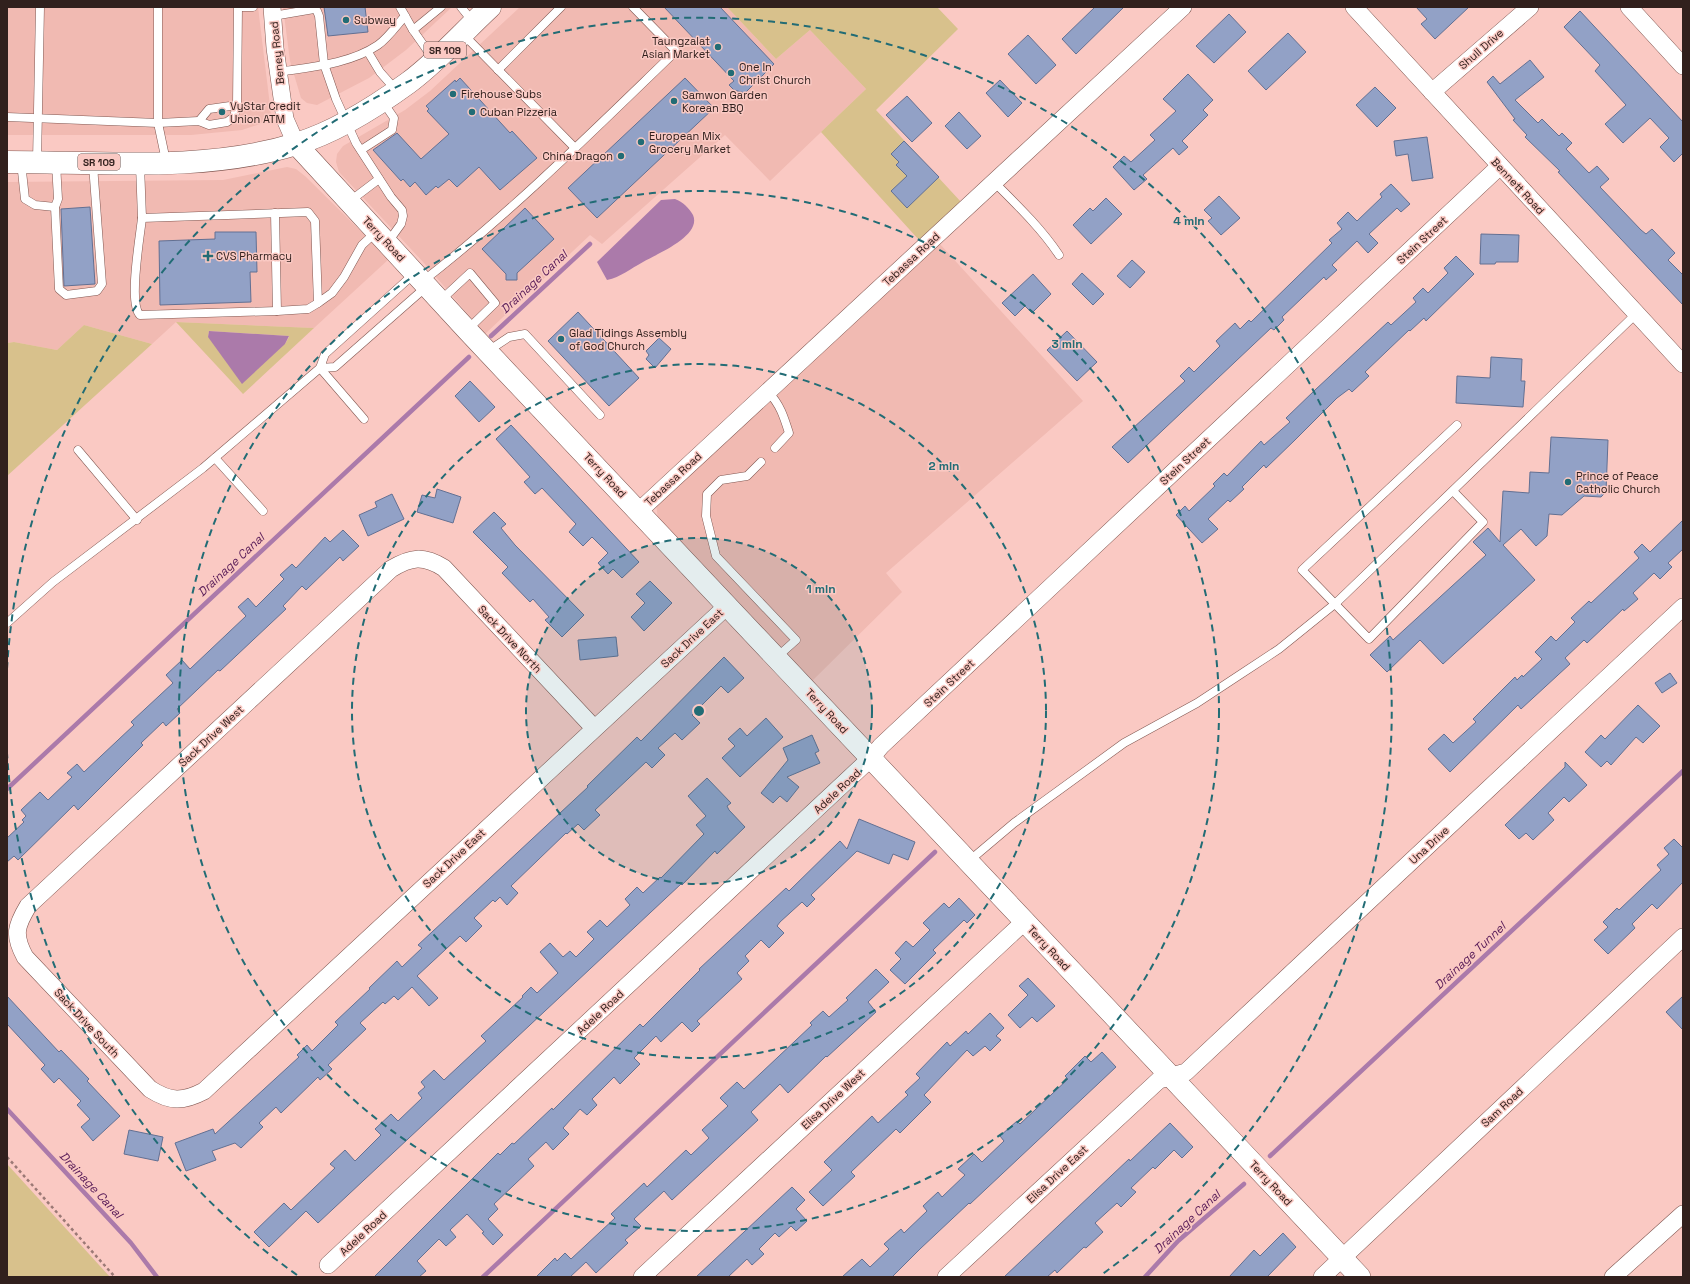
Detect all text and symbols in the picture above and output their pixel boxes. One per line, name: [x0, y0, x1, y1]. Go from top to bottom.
place label: Subway: [354, 13, 396, 27]
marker: Subway: [341, 15, 351, 25]
street label: Beney Road: [267, 21, 287, 85]
street label: Shull Drive: [1456, 26, 1506, 72]
place label: Taungzalat Asian Market: [642, 34, 710, 61]
road number: SR 109: [424, 42, 466, 58]
marker: Taungzalat Asian Market: [713, 42, 723, 52]
place label: One In Christ Church: [739, 60, 811, 87]
marker: One In Christ Church: [726, 68, 736, 78]
place label: Firehouse Subs: [461, 87, 542, 101]
place label: Samwon Garden Korean BBQ: [682, 88, 767, 115]
marker: Firehouse Subs: [448, 89, 458, 99]
marker: Samwon Garden Korean BBQ: [669, 96, 679, 106]
place label: VyStar Credit Union ATM: [230, 99, 301, 126]
place label: Cuban Pizzeria: [480, 105, 558, 119]
marker: VyStar Credit Union ATM: [217, 107, 227, 117]
marker: Cuban Pizzeria: [467, 107, 477, 117]
place label: European Mix Grocery Market: [649, 129, 731, 156]
marker: European Mix Grocery Market: [636, 137, 646, 147]
place label: China Dragon: [543, 149, 613, 163]
marker: China Dragon: [616, 151, 626, 161]
road number: SR 109: [78, 154, 120, 170]
street label: Bennett Road: [1488, 155, 1548, 217]
street label: Terry Road: [360, 213, 408, 265]
text: 4 min: [1173, 213, 1205, 229]
street label: Stein Street: [1394, 213, 1450, 267]
street label: Tebassa Road: [880, 229, 942, 289]
water label: Drainage Canal: [497, 245, 572, 317]
place label: CVS Pharmacy: [216, 249, 292, 263]
marker: CVS Pharmacy: [203, 251, 213, 261]
place label: Glad Tidings Assembly of God Church: [569, 326, 687, 353]
marker: Glad Tidings Assembly of God Church: [556, 334, 566, 344]
text: 3 min: [1051, 336, 1083, 352]
street label: Stein Street: [1157, 434, 1213, 488]
street label: Terry Road: [581, 449, 629, 501]
street label: Tebassa Road: [642, 449, 704, 509]
text: 2 min: [928, 458, 960, 474]
place label: Prince of Peace Catholic Church: [1576, 469, 1660, 496]
marker: Prince of Peace Catholic Church: [1563, 477, 1573, 487]
water label: Drainage Canal: [194, 528, 269, 600]
text: 1 min: [806, 581, 836, 597]
street label: Sack Drive North: [475, 602, 545, 676]
street label: Sack Drive East: [658, 605, 726, 671]
street label: Stein Street: [921, 656, 977, 710]
street label: Terry Road: [803, 685, 851, 737]
street label: Sack Drive West: [175, 702, 247, 770]
centre of rings: [692, 704, 706, 718]
street label: Adele Road: [810, 766, 864, 816]
street label: Una Drive: [1406, 823, 1452, 867]
street label: Sack Drive East: [420, 825, 488, 891]
water label: Drainage Tunnel: [1431, 917, 1511, 993]
street label: Terry Road: [1025, 922, 1073, 974]
street label: Sack Drive South: [51, 985, 123, 1061]
street label: Adele Road: [573, 987, 627, 1037]
street label: Elisa Drive West: [798, 1066, 868, 1132]
street label: Sam Road: [1478, 1084, 1526, 1130]
street label: Elisa Drive East: [1023, 1142, 1091, 1206]
water label: Drainage Canal: [56, 1148, 128, 1223]
street label: Terry Road: [1247, 1157, 1295, 1209]
water label: Drainage Canal: [1150, 1185, 1225, 1257]
street label: Adele Road: [336, 1208, 390, 1258]

